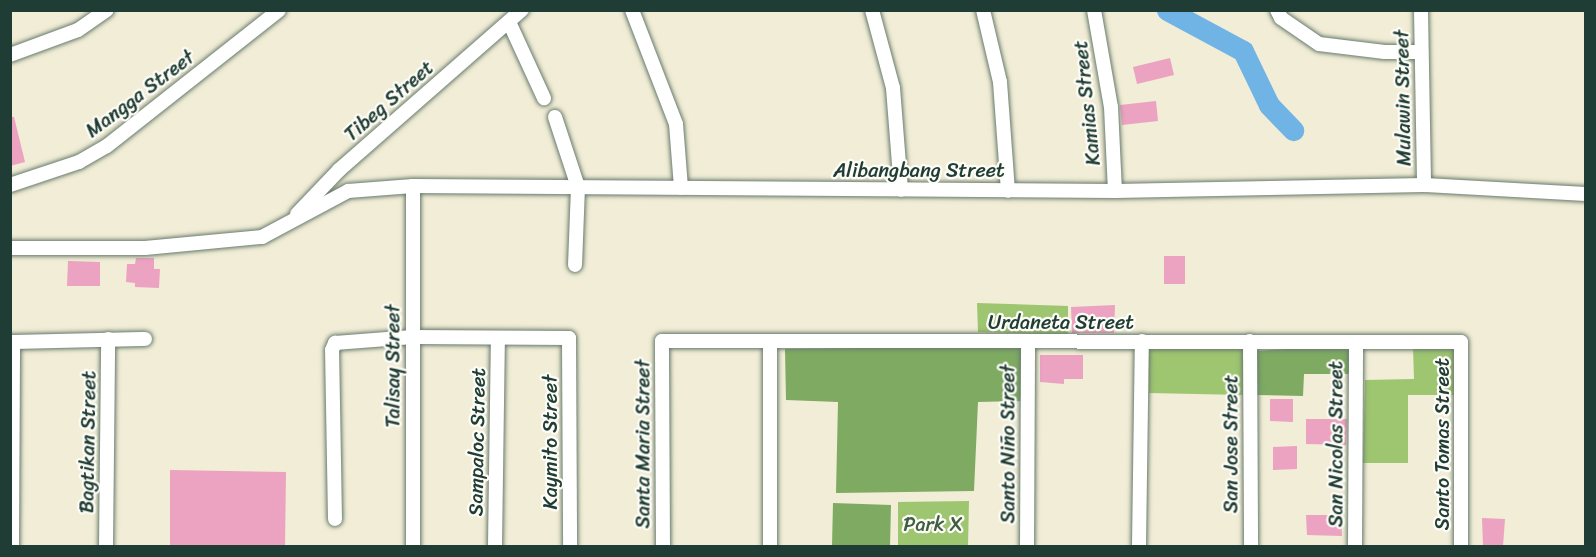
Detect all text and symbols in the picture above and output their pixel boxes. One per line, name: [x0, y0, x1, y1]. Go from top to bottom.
street label: Mulawin Street: [1390, 30, 1416, 166]
street label: Kamias Street: [1068, 39, 1106, 167]
street label: Mangga Street: [81, 45, 199, 143]
street label: Tibeg Street: [339, 55, 439, 147]
street label: Alibangbang Street: [833, 158, 1005, 182]
street label: Talisay Street: [381, 304, 405, 428]
street label: Urdaneta Street: [988, 310, 1134, 334]
street label: Santo Tomas Street: [1430, 357, 1454, 531]
street label: Santa Maria Street: [631, 359, 655, 529]
street label: San Nicolas Street: [1324, 361, 1348, 527]
street label: Santo Niño Street: [996, 363, 1020, 525]
street label: Sampaloc Street: [464, 368, 490, 516]
street label: Bagtikan Street: [75, 371, 101, 513]
street label: San Jose Street: [1219, 374, 1243, 514]
street label: Kaymito Street: [538, 375, 562, 509]
park label: Park X: [903, 512, 963, 536]

